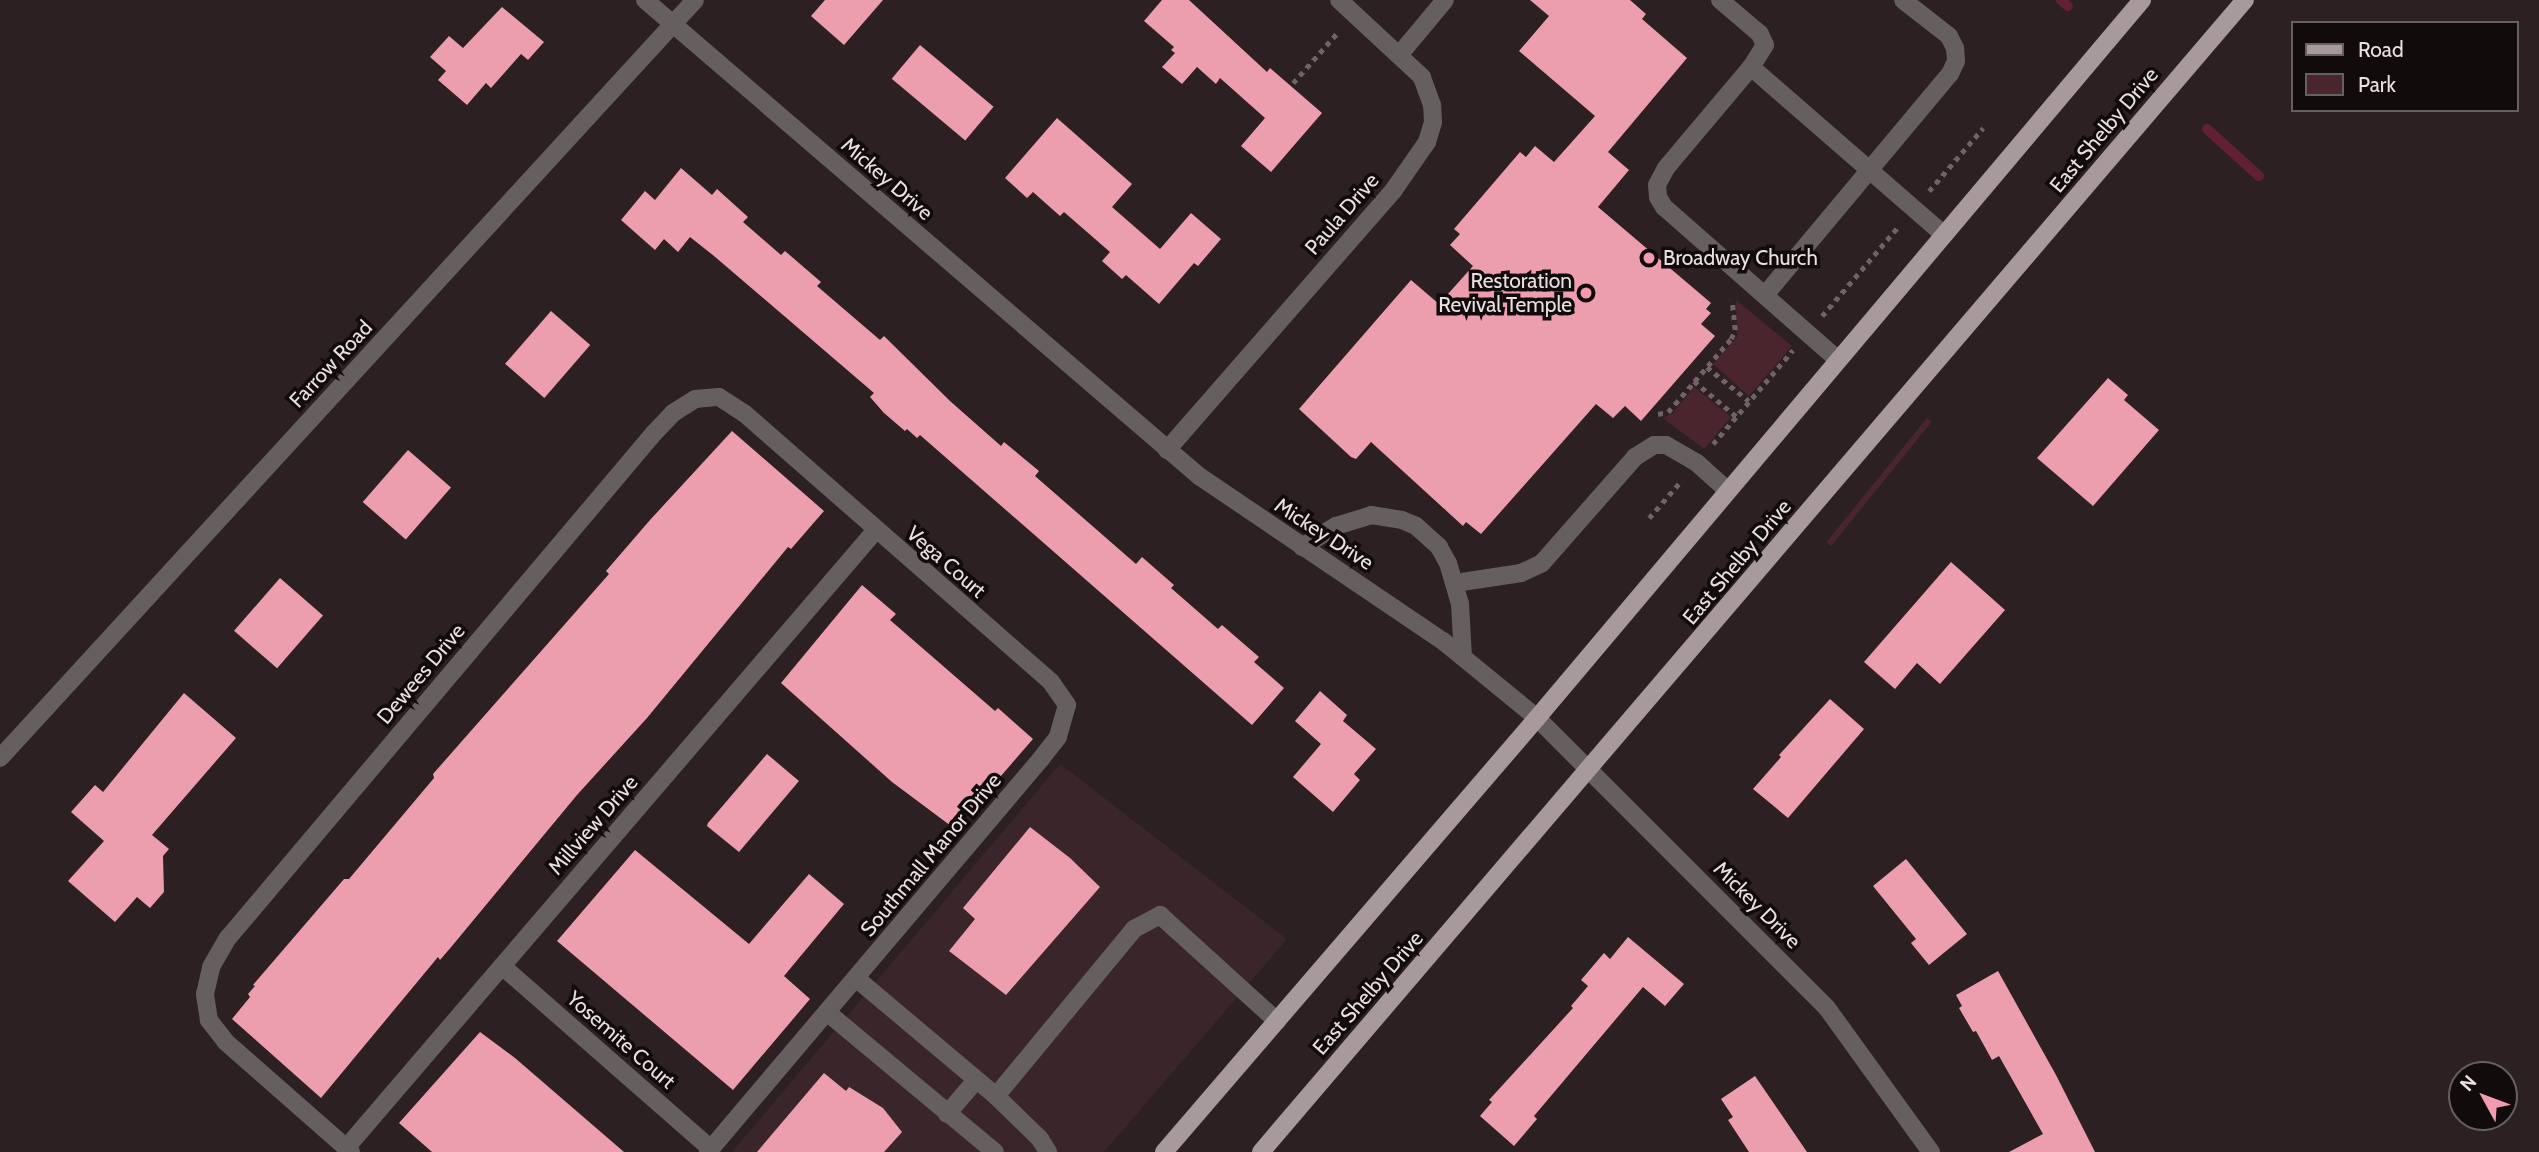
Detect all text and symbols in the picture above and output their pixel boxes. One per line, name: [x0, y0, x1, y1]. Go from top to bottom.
legend: [2290, 21, 2518, 112]
text: Road: [2358, 37, 2404, 62]
street label: East Shelby Drive: [2044, 62, 2164, 198]
text: Park: [2358, 72, 2396, 97]
street label: Mickey Drive: [836, 132, 938, 226]
street label: Paula Drive: [1300, 168, 1384, 260]
place label: Broadway Church: [1663, 245, 1818, 271]
marker: Broadway Church: [1641, 250, 1657, 266]
place label: Restoration Revival Temple: [1438, 268, 1572, 318]
marker: Restoration Revival Temple: [1578, 285, 1594, 301]
street label: Farrow Road: [284, 315, 378, 413]
street label: Mickey Drive: [1270, 493, 1378, 575]
street label: East Shelby Drive: [1677, 494, 1797, 630]
street label: Vega Court: [901, 521, 991, 603]
street label: Dewees Drive: [372, 619, 470, 729]
street label: Southmall Manor Drive: [855, 768, 1007, 942]
street label: Millview Drive: [543, 770, 643, 880]
street label: Mickey Drive: [1708, 856, 1806, 954]
street label: East Shelby Drive: [1308, 926, 1428, 1060]
street label: Yosemite Court: [562, 986, 680, 1094]
north arrow: [2448, 1061, 2518, 1131]
text: N: [2455, 1071, 2481, 1096]

